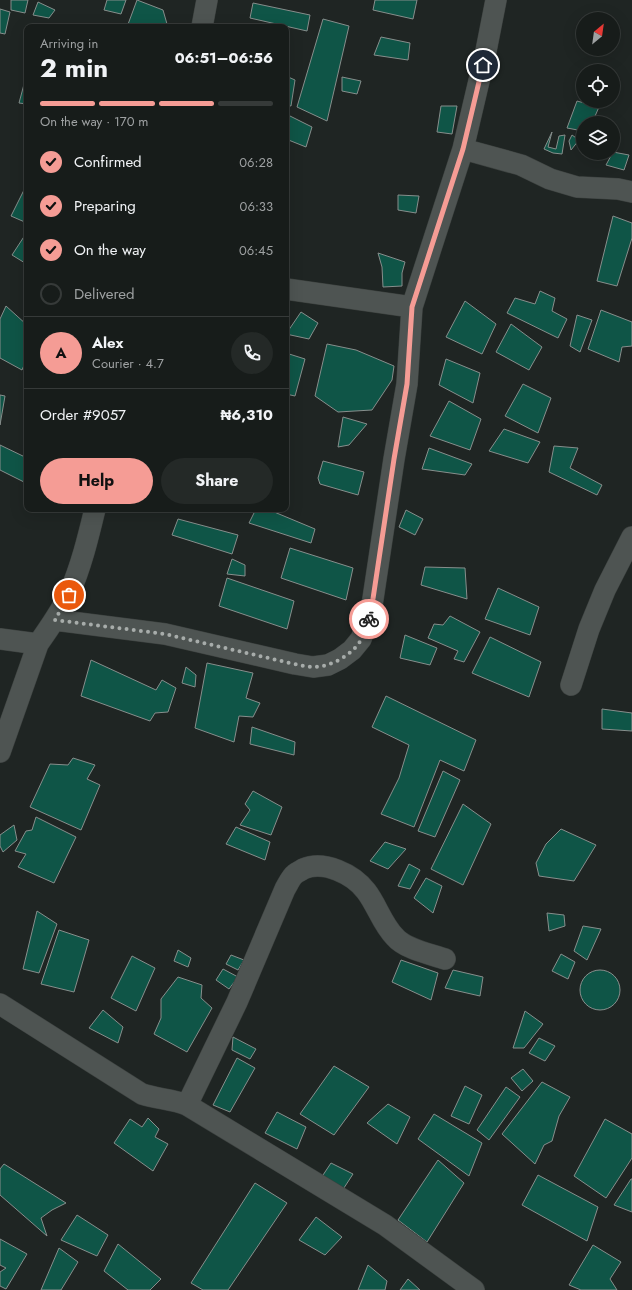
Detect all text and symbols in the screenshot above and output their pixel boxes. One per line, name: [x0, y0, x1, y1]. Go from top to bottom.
north arrow: [576, 12, 620, 56]
map controls: [576, 12, 620, 160]
text: Arriving in: [40, 34, 98, 53]
text: 06:51–06:56: [175, 47, 273, 69]
pin: [466, 48, 500, 82]
text: 2 min: [40, 49, 108, 87]
icon: home: [472, 54, 494, 76]
button: locate: [576, 64, 620, 108]
text: On the way · 170 m: [40, 112, 149, 131]
button: layers: [576, 116, 620, 160]
icon: check: [40, 151, 62, 173]
text: Confirmed: [74, 151, 142, 173]
text: 06:28: [239, 153, 273, 172]
icon: check: [40, 195, 62, 217]
text: Preparing: [74, 195, 136, 217]
text: 06:33: [240, 197, 273, 216]
icon: check: [40, 239, 62, 261]
text: On the way: [74, 239, 146, 261]
text: 06:45: [239, 241, 273, 260]
text: Delivered: [74, 283, 135, 305]
text: Alex: [92, 332, 123, 354]
button: phone: [231, 332, 273, 374]
text: A: [55, 342, 67, 364]
text: Courier · 4.7: [92, 354, 164, 373]
text: Order #9057: [40, 404, 126, 426]
text: ₦6,310: [220, 404, 273, 426]
button: Help: [40, 458, 153, 504]
button: Share: [161, 458, 273, 504]
pin: [52, 578, 86, 612]
icon: bag: [58, 584, 80, 606]
courier: [349, 599, 389, 639]
icon: bike: [358, 608, 380, 630]

